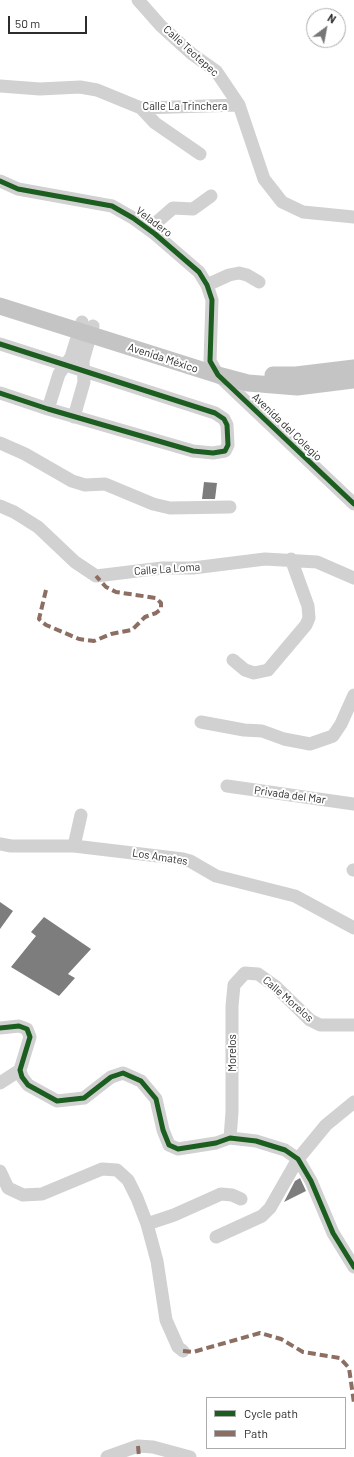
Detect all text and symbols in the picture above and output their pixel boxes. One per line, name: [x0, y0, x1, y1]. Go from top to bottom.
scale bar: [10, 8, 89, 34]
north arrow: [306, 8, 346, 48]
text: N: [326, 11, 339, 26]
text: 50 m: [15, 16, 40, 30]
street label: Calle Teotepec: [161, 23, 221, 79]
street label: Calle La Trinchera: [143, 99, 227, 113]
street label: Veladero: [133, 204, 175, 240]
street label: Avenida México: [126, 340, 200, 376]
street label: Avenida del Colegio: [249, 390, 325, 464]
street label: Calle La Loma: [133, 560, 201, 578]
street label: Privada del Mar: [253, 783, 327, 807]
street label: Los Amates: [131, 846, 189, 868]
street label: Calle Morelos: [260, 973, 316, 1025]
street label: Morelos: [225, 1034, 239, 1072]
legend: [206, 1397, 346, 1449]
text: Cycle path: [244, 1406, 298, 1420]
text: Path: [244, 1426, 268, 1440]

